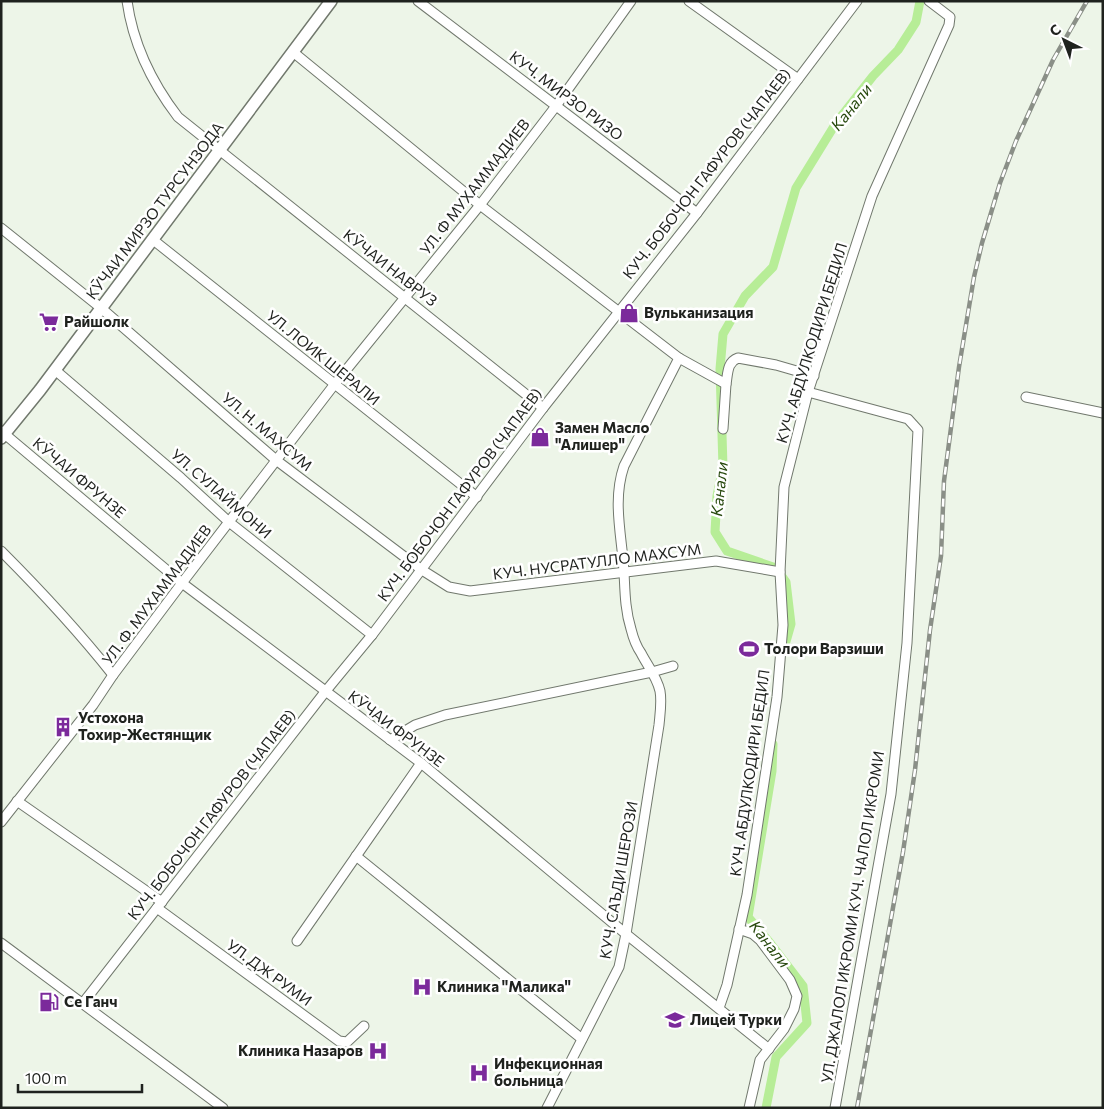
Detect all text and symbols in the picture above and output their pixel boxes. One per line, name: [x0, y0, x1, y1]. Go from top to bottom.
north arrow: [1039, 15, 1089, 65]
text: С: [1046, 20, 1064, 39]
street label: КУЧ. МИРЗО РИЗО: [506, 47, 627, 144]
street label: КУЧ. БОБОЧОН ГАФУРОВ (ЧАПАЕВ): [618, 65, 794, 282]
water label: Канали: [826, 79, 875, 134]
street label: УЛ. Ф МУХАММАДИЕВ: [416, 115, 533, 258]
street label: КӮЧАИ МИРЗО ТУРСУНЗОДА: [82, 118, 227, 303]
street label: КӮЧАИ НАВРУЗ: [340, 225, 441, 309]
street label: КУЧ. АБДУЛКОДИРИ БЕДИЛ: [772, 240, 850, 445]
shop icon: Вульканизация: [618, 302, 640, 324]
place label: Вульканизация: [644, 303, 753, 321]
street label: УЛ. ЛОИК ШЕРАЛИ: [263, 306, 384, 408]
supermarket icon: Райшолк: [38, 311, 60, 333]
place label: Райшолк: [64, 312, 130, 330]
street label: КУЧ. БОБОЧОН ГАФУРОВ (ЧАПАЕВ): [373, 384, 545, 604]
street label: УЛ. Н. МАХСУМ: [219, 388, 316, 474]
place label: Замен Масло "Алишер": [555, 418, 649, 453]
shop icon: Замен Масло "Алишер": [529, 426, 551, 448]
street label: КӮЧАИ ФРУНЗЕ: [30, 433, 130, 521]
street label: УЛ. СУЛАЙМОНИ: [168, 445, 276, 542]
water label: Канали: [706, 461, 731, 517]
street label: УЛ. Ф. МУХАММАДИЕВ: [98, 521, 215, 668]
street label: КУЧ. НУСРАТУЛЛО МАХСУМ: [492, 539, 702, 583]
sports icon: Толори Варзиши: [738, 638, 760, 660]
place label: Толори Варзиши: [764, 639, 884, 657]
street label: КУЧ. АБДУЛКОДИРИ БЕДИЛ: [726, 668, 772, 877]
street label: КӮЧАИ ФРУНЗЕ: [345, 686, 448, 770]
street label: КУЧ. БОБОЧОН ГАФУРОВ (ЧАПАЕВ): [123, 706, 299, 923]
place label: Устохона Тохир-Жестянщик: [78, 708, 212, 743]
building icon: Устохона Тохир-Жестянщик: [52, 716, 74, 738]
street label: УЛ. ДЖАЛОЛ ИКРОМИ КУЧ. ЧАЛОЛ ИКРОМИ: [817, 750, 887, 1084]
street label: КУЧ. САЪДИ ШЕРОЗИ: [595, 799, 641, 960]
water label: Канали: [746, 916, 795, 971]
street label: УЛ. ДЖ РУМИ: [224, 935, 316, 1009]
hospital icon: Клиника "Малика": [411, 976, 433, 998]
place label: Клиника "Малика": [437, 977, 571, 995]
fuel station icon: Се Ганч: [38, 991, 60, 1013]
place label: Се Ганч: [64, 992, 117, 1010]
school or university icon: Лицей Турки: [664, 1009, 686, 1031]
place label: Лицей Турки: [690, 1010, 782, 1028]
hospital icon: Клиника Назаров: [367, 1040, 389, 1062]
place label: Клиника Назаров: [238, 1041, 363, 1059]
place label: Инфекционная больница: [494, 1054, 603, 1089]
scale bar: [18, 1062, 141, 1094]
hospital icon: Инфекционная больница: [468, 1062, 490, 1084]
text: 100 m: [25, 1069, 67, 1087]

